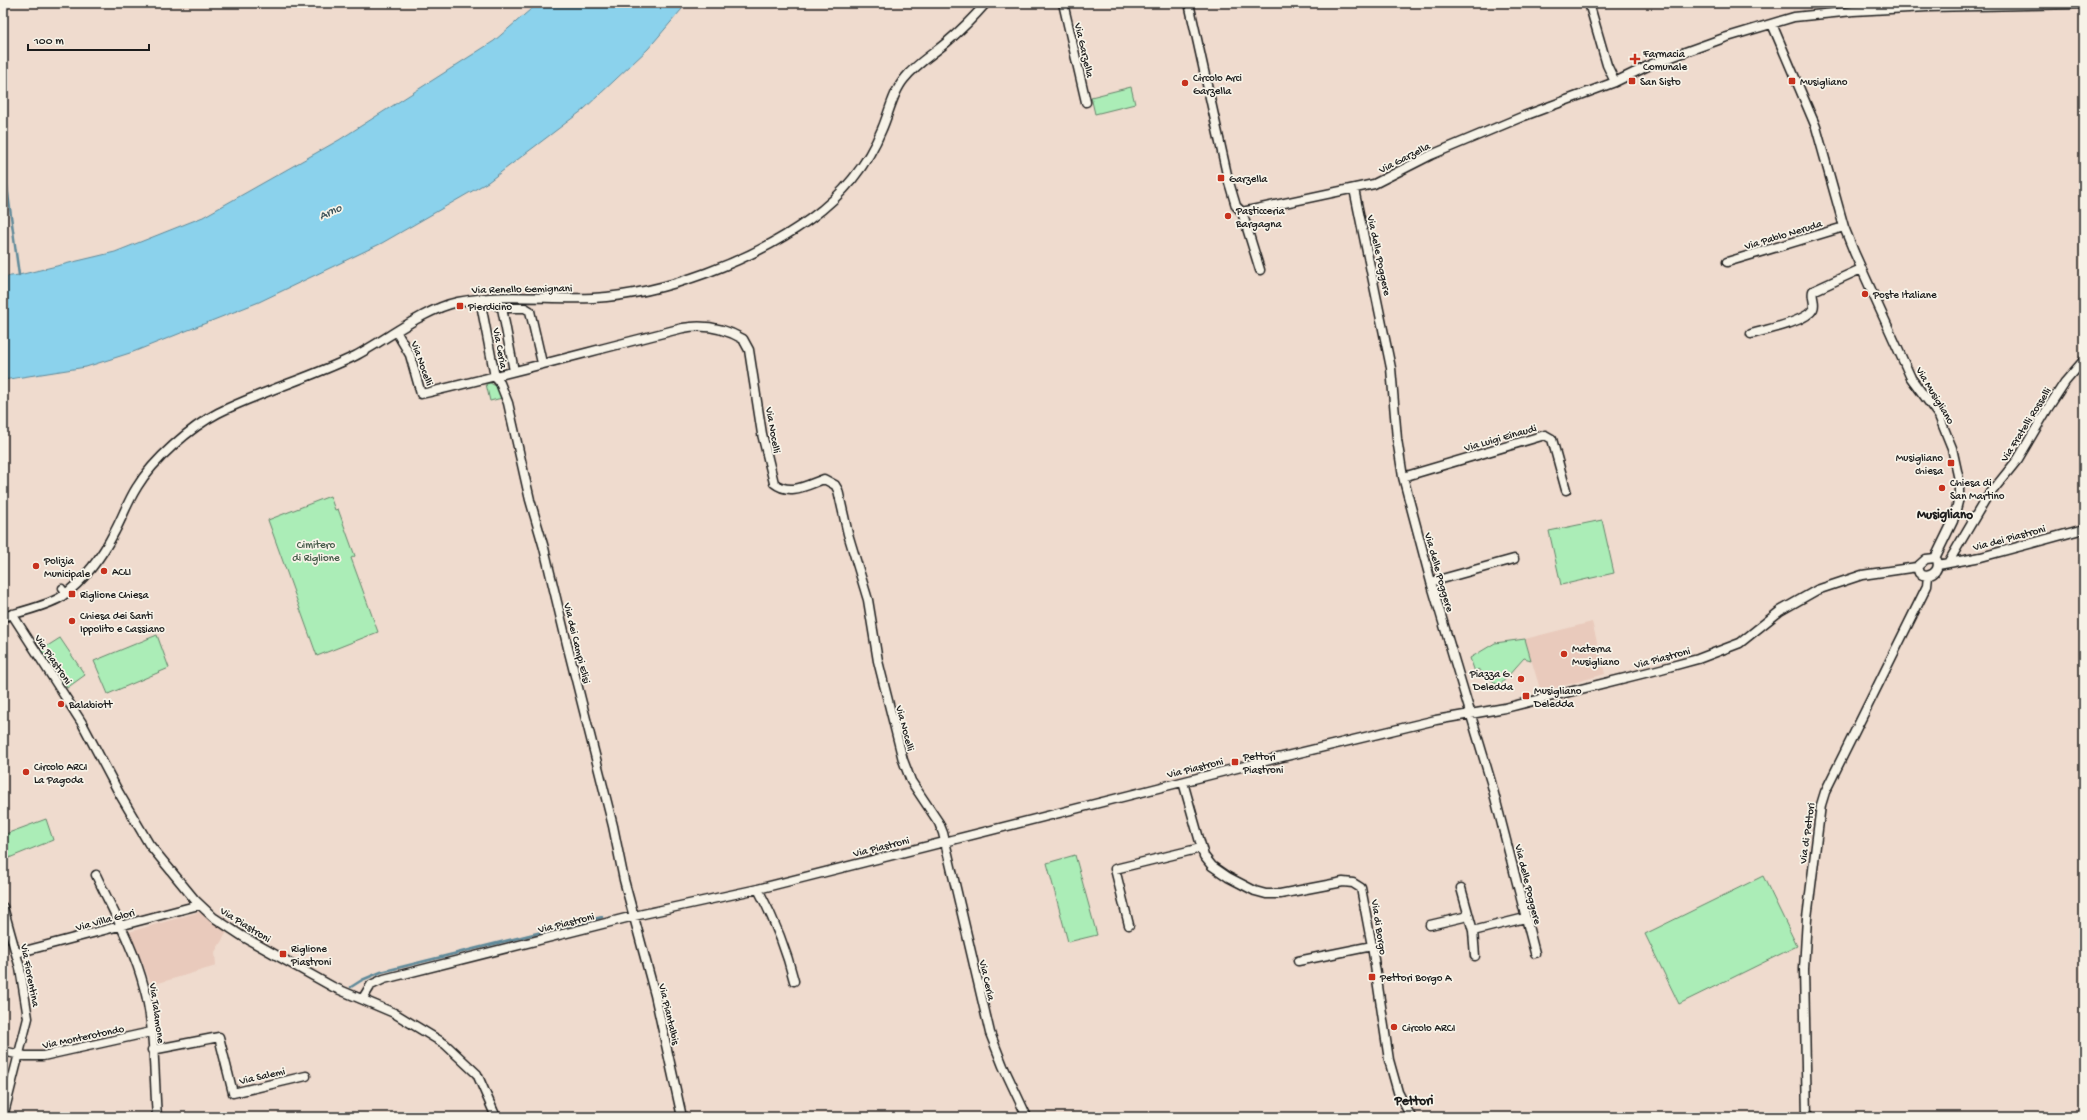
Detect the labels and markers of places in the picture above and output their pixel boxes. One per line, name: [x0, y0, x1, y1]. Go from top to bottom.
place label: Farmacia Comunale: [1642, 49, 1687, 74]
marker: Farmacia Comunale: [1630, 54, 1640, 64]
place label: Circolo Arci Garzella: [1193, 73, 1242, 98]
marker: San Sisto: [1627, 76, 1637, 86]
marker: Musigliano: [1787, 76, 1797, 86]
place label: San Sisto: [1640, 77, 1681, 89]
place label: Musigliano: [1800, 77, 1848, 89]
marker: Circolo Arci Garzella: [1180, 78, 1190, 88]
marker: Garzella: [1216, 173, 1226, 183]
place label: Garzella: [1229, 174, 1268, 186]
place label: Pasticceria Bargagna: [1235, 206, 1286, 231]
marker: Pasticceria Bargagna: [1223, 211, 1233, 221]
marker: Poste Italiane: [1860, 289, 1870, 299]
place label: Poste Italiane: [1872, 290, 1937, 302]
marker: Pierdicino: [455, 301, 465, 311]
place label: Pierdicino: [467, 302, 512, 314]
place label: Musigliano chiesa: [1896, 453, 1944, 478]
marker: Musigliano chiesa: [1946, 458, 1956, 468]
place label: Chiesa di San Martino: [1950, 478, 2005, 503]
marker: Chiesa di San Martino: [1937, 483, 1947, 493]
place label: Polizia Municipale: [43, 556, 90, 581]
marker: Polizia Municipale: [31, 561, 41, 571]
marker: ACLI: [99, 566, 109, 576]
place label: ACLI: [112, 567, 131, 579]
marker: Riglione Chiesa: [67, 589, 77, 599]
place label: Riglione Chiesa: [80, 590, 149, 602]
place label: Chiesa dei Santi Ippolito e Cassiano: [80, 611, 165, 636]
marker: Chiesa dei Santi Ippolito e Cassiano: [67, 616, 77, 626]
place label: Materna Musigliano: [1572, 644, 1620, 669]
marker: Materna Musigliano: [1559, 649, 1569, 659]
place label: Piazza G. Deledda: [1469, 669, 1514, 694]
marker: Piazza G. Deledda: [1516, 674, 1526, 684]
place label: Musigliano Deledda: [1533, 686, 1582, 711]
marker: Musigliano Deledda: [1521, 691, 1531, 701]
marker: Balabiott: [56, 699, 66, 709]
place label: Balabiott: [68, 700, 114, 712]
place label: Pettori Piastroni: [1242, 752, 1283, 777]
marker: Pettori Piastroni: [1230, 757, 1240, 767]
place label: Circolo ARCI La Pagoda: [34, 762, 88, 787]
marker: Circolo ARCI La Pagoda: [21, 767, 31, 777]
place label: Riglione Piastroni: [290, 944, 331, 969]
marker: Riglione Piastroni: [278, 949, 288, 959]
marker: Pettori Borgo A: [1367, 972, 1377, 982]
place label: Pettori Borgo A: [1379, 973, 1452, 985]
marker: Circolo ARCI: [1389, 1022, 1399, 1032]
place label: Circolo ARCI: [1402, 1023, 1456, 1035]

